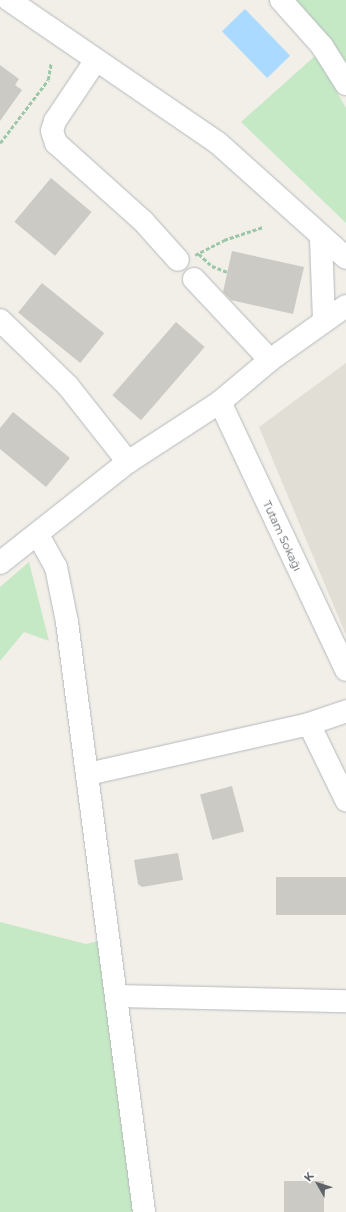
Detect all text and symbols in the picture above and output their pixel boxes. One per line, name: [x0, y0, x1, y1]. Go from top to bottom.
street label: Tutam Sokağı: [260, 499, 304, 573]
north arrow: [298, 1164, 338, 1204]
text: K: [301, 1169, 317, 1184]

